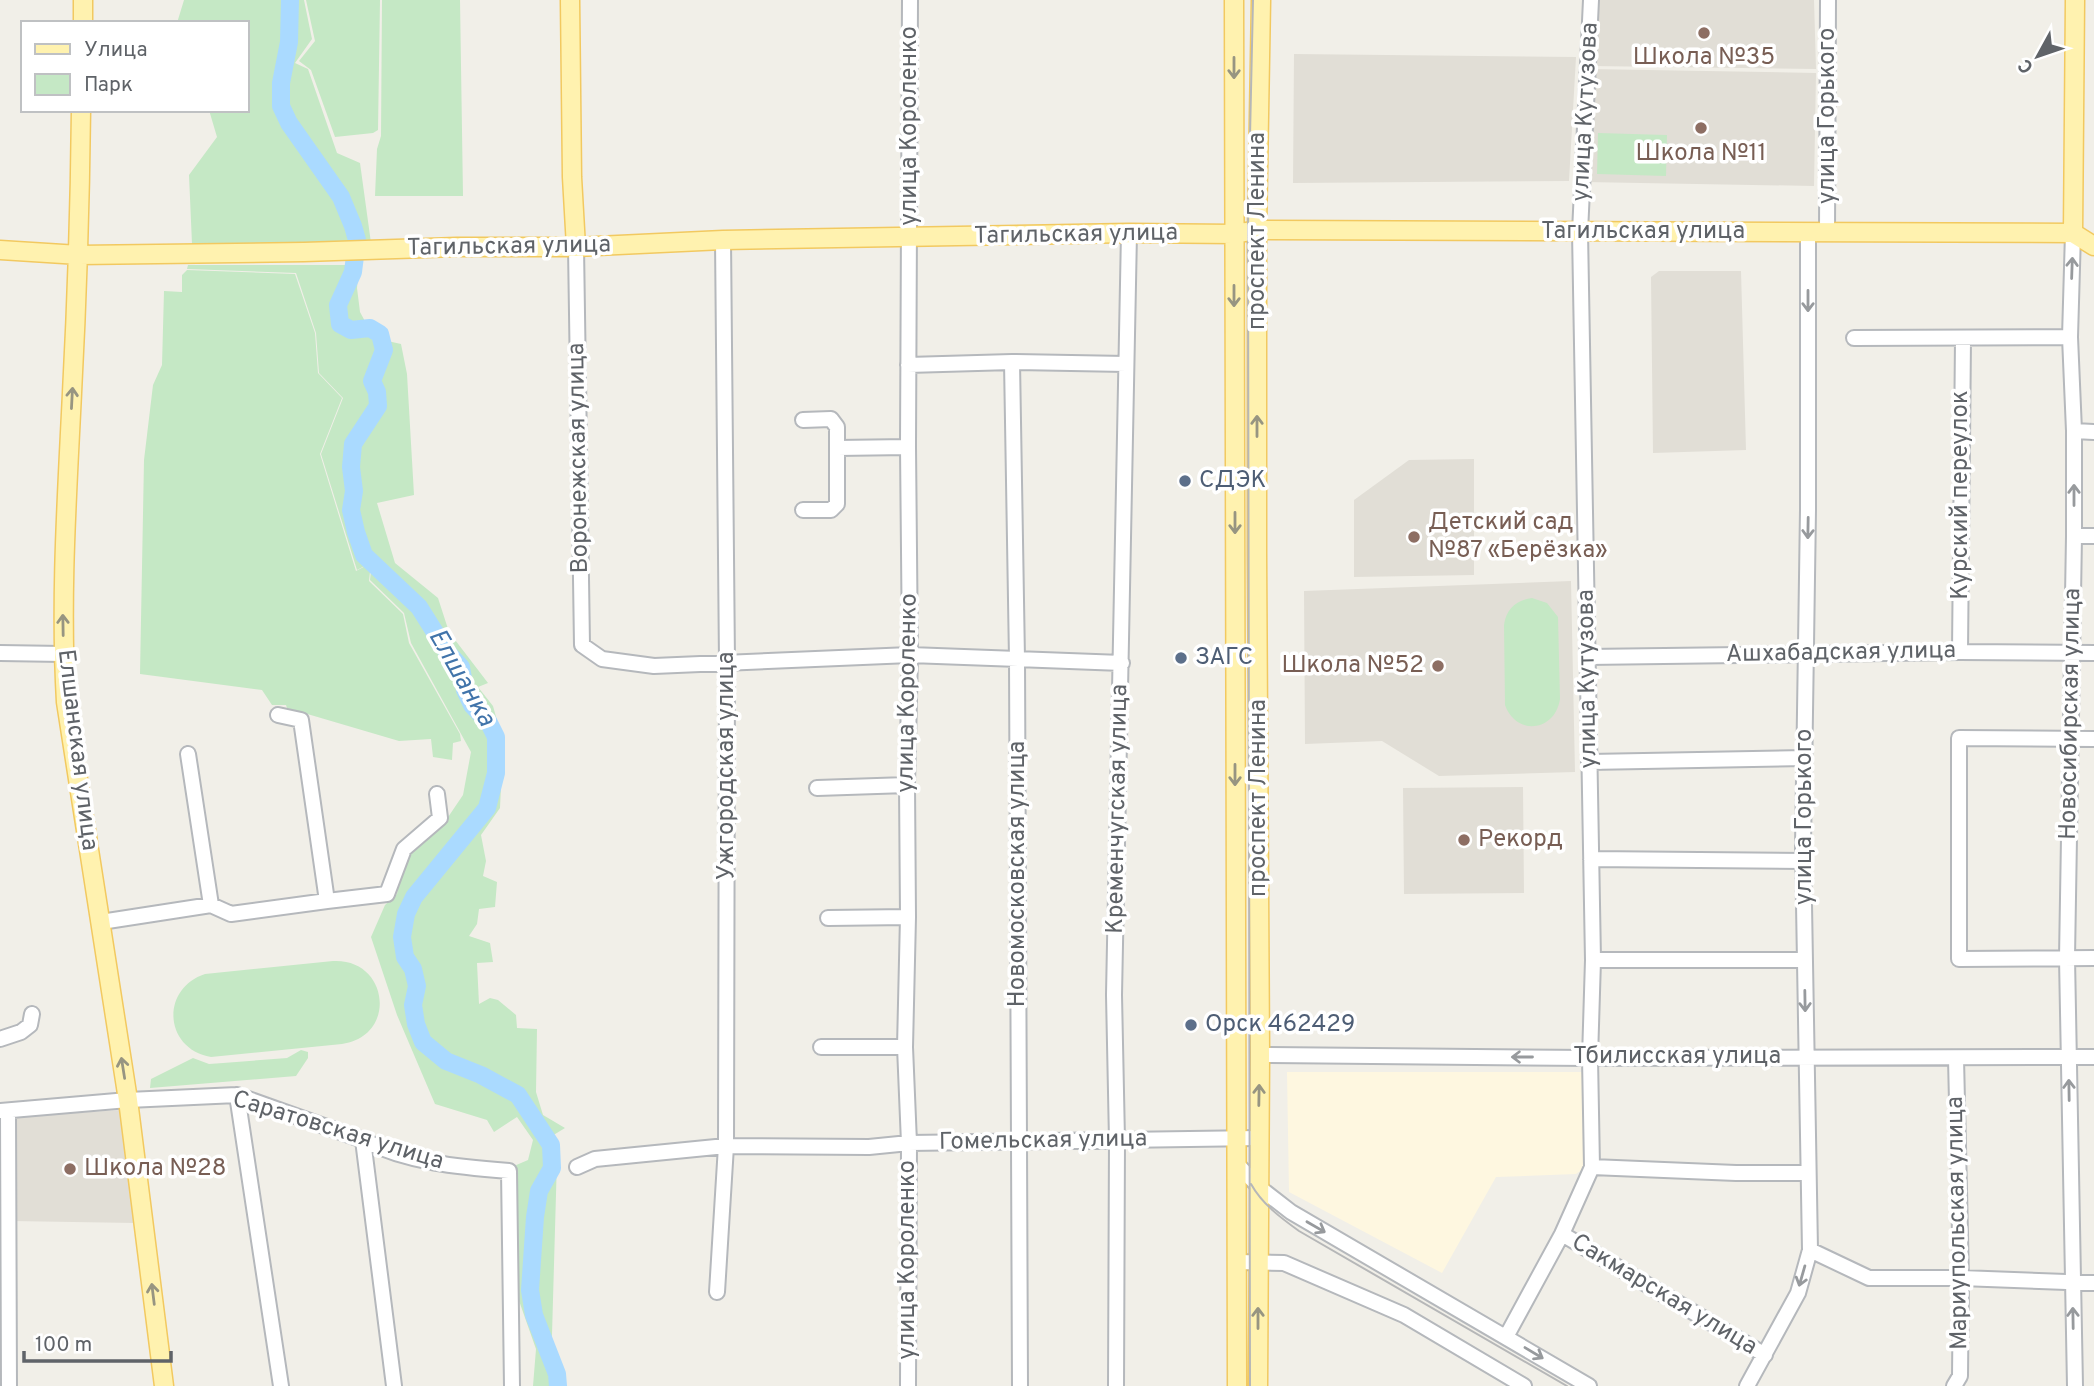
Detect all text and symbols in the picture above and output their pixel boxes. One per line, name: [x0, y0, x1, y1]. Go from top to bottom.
legend: [21, 21, 248, 112]
north arrow: [2003, 21, 2073, 91]
street label: улица Кутузова: [1566, 22, 1606, 202]
marker: Школа №35: [1696, 25, 1712, 41]
street label: улица Короленко: [895, 26, 925, 226]
street label: улица Горького: [1813, 28, 1843, 204]
text: Улица: [84, 37, 148, 64]
place label: Школа №35: [1633, 43, 1775, 73]
text: С: [2013, 53, 2040, 78]
one-way arrow: [1227, 56, 1241, 79]
text: Парк: [84, 72, 133, 99]
marker: Школа №11: [1693, 120, 1709, 136]
street label: проспект Ленина: [1243, 132, 1273, 330]
place label: Школа №11: [1635, 139, 1767, 169]
street label: Тагильская улица: [1541, 217, 1745, 247]
street label: Тагильская улица: [974, 218, 1178, 252]
street label: Тагильская улица: [407, 230, 611, 264]
one-way arrow: [2065, 257, 2079, 280]
one-way arrow: [1227, 284, 1241, 307]
one-way arrow: [1801, 289, 1815, 312]
street label: Воронежская улица: [562, 342, 596, 574]
one-way arrow: [65, 386, 78, 409]
street label: Курский переулок: [1946, 390, 1976, 600]
one-way arrow: [1250, 415, 1264, 438]
place label: СДЭК: [1199, 466, 1266, 496]
marker: СДЭК: [1177, 473, 1193, 489]
one-way arrow: [2067, 484, 2081, 507]
place label: Детский сад №87 «Берёзка»: [1428, 508, 1608, 566]
one-way arrow: [1228, 511, 1242, 534]
one-way arrow: [1801, 517, 1815, 540]
marker: Детский сад №87 «Берёзка»: [1406, 529, 1422, 545]
street label: Новосибирская улица: [2054, 588, 2088, 840]
street label: улица Кутузова: [1571, 589, 1605, 769]
street label: улица Короленко: [891, 593, 925, 793]
one-way arrow: [56, 614, 70, 637]
water label: Елшанка: [420, 623, 502, 733]
street label: Ашхабадская улица: [1726, 636, 1956, 670]
place label: ЗАГС: [1195, 643, 1253, 673]
street label: Елшанская улица: [50, 648, 104, 852]
marker: ЗАГС: [1173, 650, 1189, 666]
place label: Школа №52: [1281, 651, 1424, 681]
street label: Ужгородская улица: [712, 652, 742, 880]
marker: Школа №52: [1430, 658, 1446, 674]
street label: Кременчугская улица: [1101, 684, 1135, 934]
street label: проспект Ленина: [1244, 699, 1274, 897]
street label: улица Горького: [1790, 729, 1820, 905]
street label: Новомосковская улица: [1003, 741, 1033, 1007]
one-way arrow: [1228, 763, 1242, 786]
place label: Рекорд: [1478, 825, 1563, 855]
marker: Рекорд: [1456, 832, 1472, 848]
one-way arrow: [1799, 989, 1812, 1012]
place label: Орск 462429: [1205, 1010, 1355, 1040]
marker: Орск 462429: [1183, 1017, 1199, 1033]
street label: Тбилисская улица: [1573, 1042, 1781, 1072]
one-way arrow: [1511, 1051, 1534, 1064]
one-way arrow: [117, 1058, 130, 1080]
one-way arrow: [2063, 1079, 2076, 1102]
one-way arrow: [1253, 1084, 1266, 1107]
street label: Саратовская улица: [229, 1085, 447, 1177]
street label: Мариупольская улица: [1941, 1096, 1975, 1350]
street label: Гомельская улица: [939, 1124, 1147, 1158]
place label: Школа №28: [84, 1154, 226, 1184]
street label: улица Короленко: [893, 1160, 923, 1360]
marker: Школа №28: [62, 1161, 78, 1177]
one-way arrow: [1306, 1220, 1326, 1234]
street label: Сакмарская улица: [1566, 1228, 1762, 1362]
one-way arrow: [1795, 1265, 1808, 1287]
one-way arrow: [146, 1283, 159, 1306]
one-way arrow: [1252, 1307, 1265, 1330]
one-way arrow: [2067, 1307, 2080, 1330]
scale bar: [24, 1320, 172, 1364]
text: 100 m: [35, 1332, 92, 1359]
one-way arrow: [1523, 1347, 1543, 1361]

